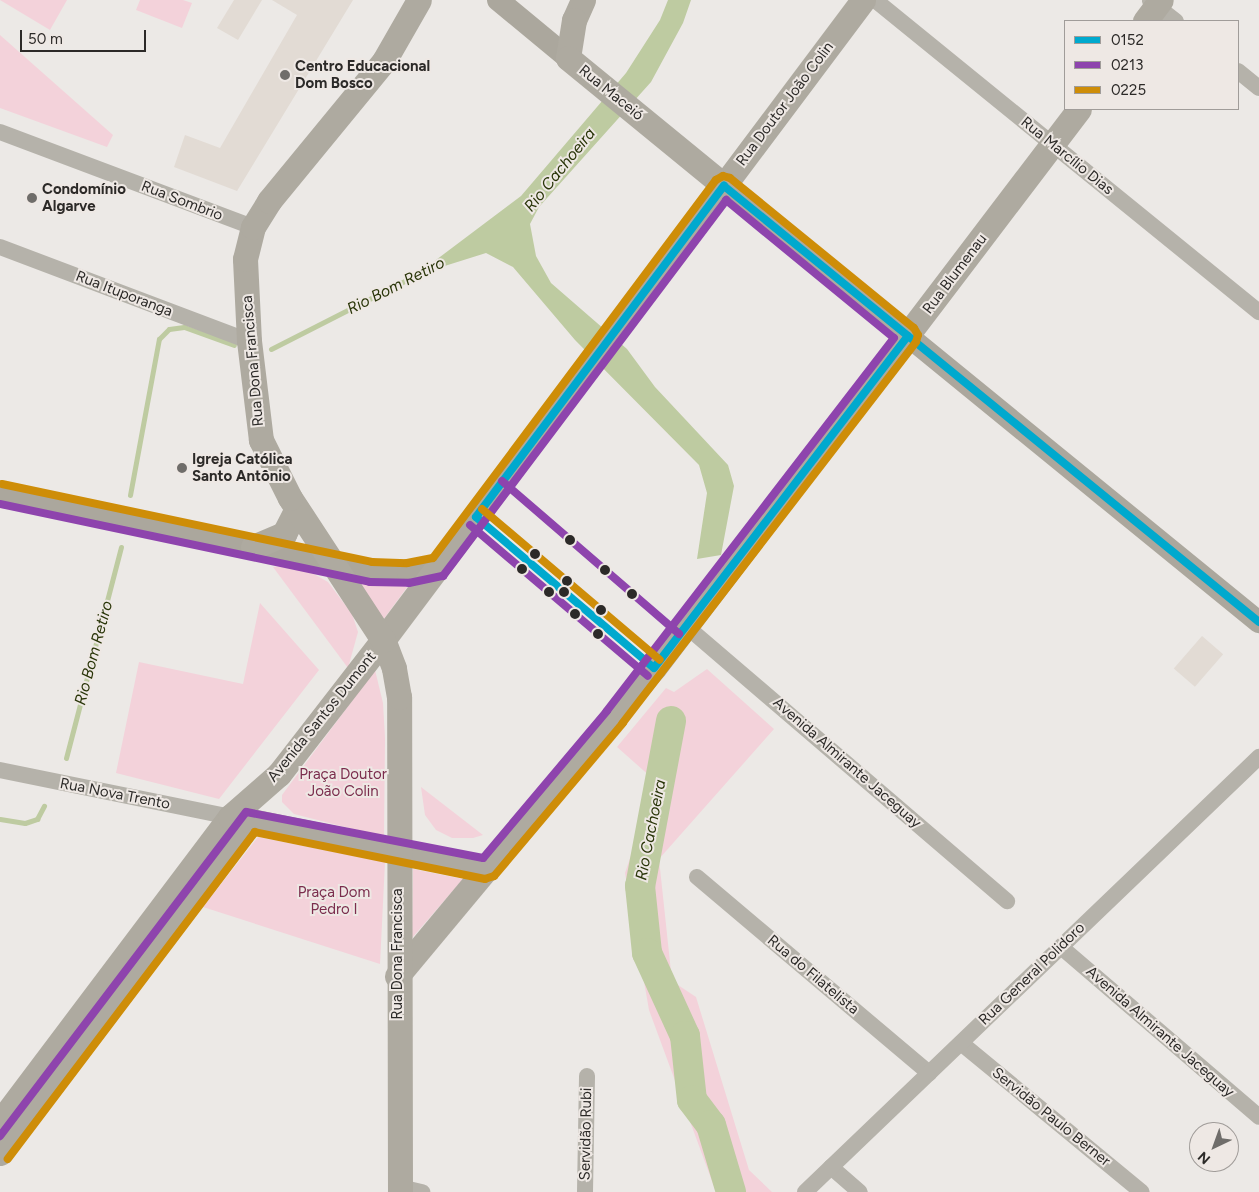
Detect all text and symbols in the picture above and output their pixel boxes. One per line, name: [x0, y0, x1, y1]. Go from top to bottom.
scale bar: [22, 20, 149, 52]
legend: [1064, 20, 1239, 110]
text: 50 m: [28, 30, 63, 48]
text: 0152: [1111, 31, 1144, 49]
street label: Rua Doutor João Colin: [732, 38, 838, 170]
text: 0213: [1111, 56, 1143, 74]
place label: Centro Educacional Dom Bosco: [295, 57, 430, 92]
street label: Rua Maceió: [575, 61, 647, 125]
marker: Centro Educacional Dom Bosco: [279, 69, 291, 81]
text: 0225: [1111, 81, 1146, 99]
street label: Rua Marcílio Dias: [1017, 113, 1117, 199]
water label: Rio Cachoeira: [520, 124, 600, 216]
street label: Rua Sombrio: [139, 177, 225, 225]
place label: Condomínio Algarve: [42, 180, 126, 215]
marker: Condomínio Algarve: [26, 192, 38, 204]
street label: Rua Blumenau: [919, 231, 991, 317]
water label: Rio Bom Retiro: [344, 253, 448, 319]
street label: Rua Ituporanga: [73, 267, 175, 321]
street label: Rua Dona Francisca: [238, 295, 268, 427]
place label: Igreja Católica Santo Antônio: [192, 450, 293, 485]
marker: Igreja Católica Santo Antônio: [176, 462, 188, 474]
unlabelled marker: [565, 535, 575, 545]
unlabelled marker: [530, 549, 540, 559]
unlabelled marker: [517, 564, 527, 574]
unlabelled marker: [600, 565, 610, 575]
unlabelled marker: [562, 576, 572, 586]
unlabelled marker: [544, 587, 554, 597]
unlabelled marker: [559, 587, 569, 597]
unlabelled marker: [627, 589, 637, 599]
water label: Rio Bom Retiro: [71, 599, 117, 707]
unlabelled marker: [596, 605, 606, 615]
unlabelled marker: [570, 609, 580, 619]
unlabelled marker: [593, 629, 603, 639]
street label: Avenida Santos Dumont: [264, 648, 380, 786]
street label: Avenida Almirante Jaceguay: [769, 694, 925, 832]
park label: Praça Doutor João Colin: [299, 765, 387, 800]
street label: Rua Nova Trento: [58, 775, 172, 813]
water label: Rio Cachoeira: [632, 778, 670, 882]
park label: Praça Dom Pedro I: [298, 883, 370, 918]
street label: Rua Dona Francisca: [389, 888, 407, 1020]
street label: Rua General Polidoro: [975, 919, 1089, 1029]
street label: Rua do Filatelista: [764, 932, 862, 1018]
street label: Avenida Almirante Jaceguay: [1082, 963, 1238, 1101]
street label: Servidão Paulo Berner: [988, 1064, 1114, 1170]
street label: Servidão Rubi: [576, 1088, 596, 1180]
north arrow: [1189, 1122, 1239, 1172]
text: N: [1195, 1148, 1214, 1168]

